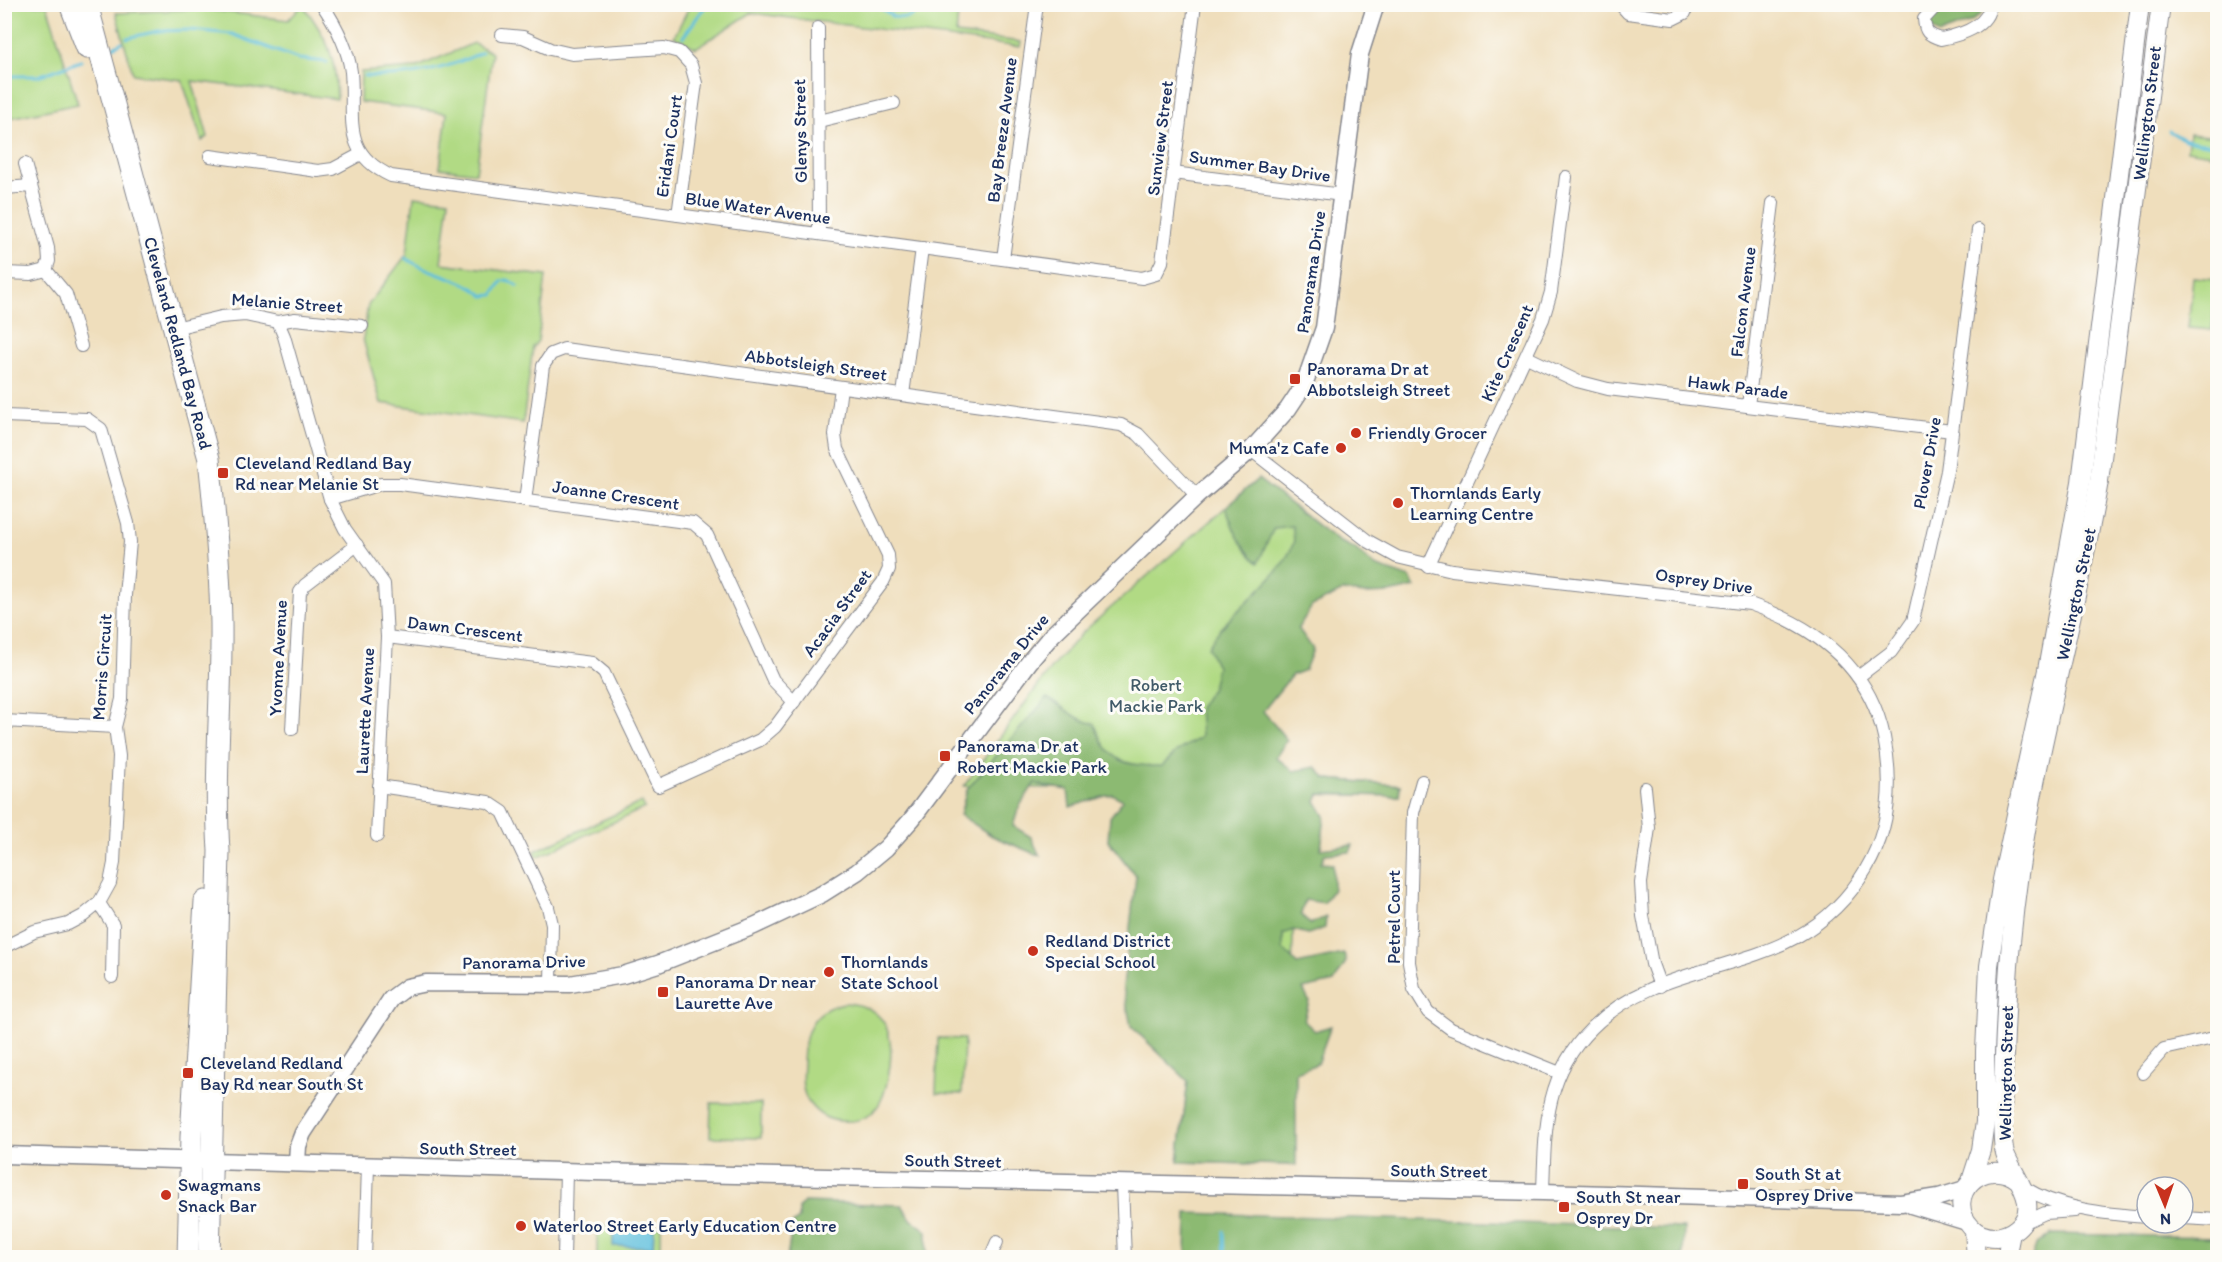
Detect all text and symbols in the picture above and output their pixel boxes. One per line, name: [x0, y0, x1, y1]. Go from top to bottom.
street label: Wellington Street: [2128, 44, 2166, 181]
street label: Bay Breeze Avenue: [982, 56, 1022, 204]
street label: Glenys Street: [788, 79, 812, 183]
street label: Sunview Street: [1142, 79, 1178, 197]
street label: Eridani Court: [651, 93, 687, 199]
street label: Summer Bay Drive: [1188, 145, 1332, 187]
street label: Blue Water Avenue: [684, 187, 832, 229]
street label: Panorama Drive: [1291, 209, 1331, 335]
street label: Cleveland Redland Bay Road: [139, 234, 217, 452]
street label: Falcon Avenue: [1725, 246, 1761, 358]
street label: Melanie Street: [231, 288, 344, 318]
street label: Kite Crescent: [1476, 301, 1538, 405]
street label: Abbotsleigh Street: [744, 344, 889, 386]
place label: Panorama Dr at Abbotsleigh Street: [1307, 358, 1451, 401]
street label: Hawk Parade: [1686, 370, 1790, 404]
marker: Panorama Dr at Abbotsleigh Street: [1288, 372, 1302, 386]
street label: Plover Drive: [1908, 415, 1946, 511]
place label: Friendly Grocer: [1368, 422, 1487, 444]
marker: Friendly Grocer: [1349, 426, 1363, 440]
place label: Muma'z Cafe: [1229, 437, 1329, 459]
marker: Muma'z Cafe: [1334, 441, 1348, 455]
place label: Cleveland Redland Bay Rd near Melanie St: [235, 452, 412, 495]
marker: Cleveland Redland Bay Rd near Melanie St: [216, 466, 230, 480]
street label: Joanne Crescent: [551, 475, 681, 515]
place label: Thornlands Early Learning Centre: [1410, 482, 1542, 525]
marker: Thornlands Early Learning Centre: [1391, 496, 1405, 510]
street label: Wellington Street: [2051, 525, 2101, 662]
street label: Osprey Drive: [1654, 563, 1754, 599]
street label: Acacia Street: [798, 564, 876, 661]
street label: Yvonne Avenue: [264, 599, 292, 717]
street label: Panorama Drive: [958, 609, 1054, 719]
street label: Dawn Crescent: [406, 611, 524, 647]
street label: Morris Circuit: [87, 613, 117, 721]
street label: Laurette Avenue: [351, 647, 379, 775]
park label: Robert Mackie Park: [1109, 674, 1204, 717]
place label: Panorama Dr at Robert Mackie Park: [957, 735, 1108, 778]
marker: Panorama Dr at Robert Mackie Park: [938, 749, 952, 763]
street label: Petrel Court: [1383, 870, 1405, 964]
place label: Redland District Special School: [1045, 930, 1171, 973]
marker: Redland District Special School: [1026, 944, 1040, 958]
street label: Panorama Drive: [462, 950, 586, 974]
place label: Thornlands State School: [841, 951, 938, 994]
marker: Thornlands State School: [822, 965, 836, 979]
place label: Panorama Dr near Laurette Ave: [675, 971, 817, 1014]
marker: Panorama Dr near Laurette Ave: [656, 985, 670, 999]
street label: Wellington Street: [1994, 1005, 2018, 1141]
place label: Cleveland Redland Bay Rd near South St: [200, 1052, 364, 1095]
marker: Cleveland Redland Bay Rd near South St: [181, 1066, 195, 1080]
street label: South Street: [419, 1137, 517, 1161]
street label: South Street: [904, 1149, 1002, 1173]
street label: South Street: [1390, 1159, 1488, 1183]
place label: South St at Osprey Drive: [1755, 1163, 1853, 1206]
place label: Swagmans Snack Bar: [178, 1174, 261, 1217]
north arrow: [2135, 1175, 2195, 1235]
marker: South St at Osprey Drive: [1736, 1177, 1750, 1191]
place label: South St near Osprey Dr: [1576, 1186, 1681, 1229]
marker: Swagmans Snack Bar: [159, 1188, 173, 1202]
marker: South St near Osprey Dr: [1557, 1200, 1571, 1214]
text: N: [2160, 1210, 2171, 1229]
place label: Waterloo Street Early Education Centre: [533, 1215, 837, 1237]
marker: Waterloo Street Early Education Centre: [514, 1219, 528, 1233]

